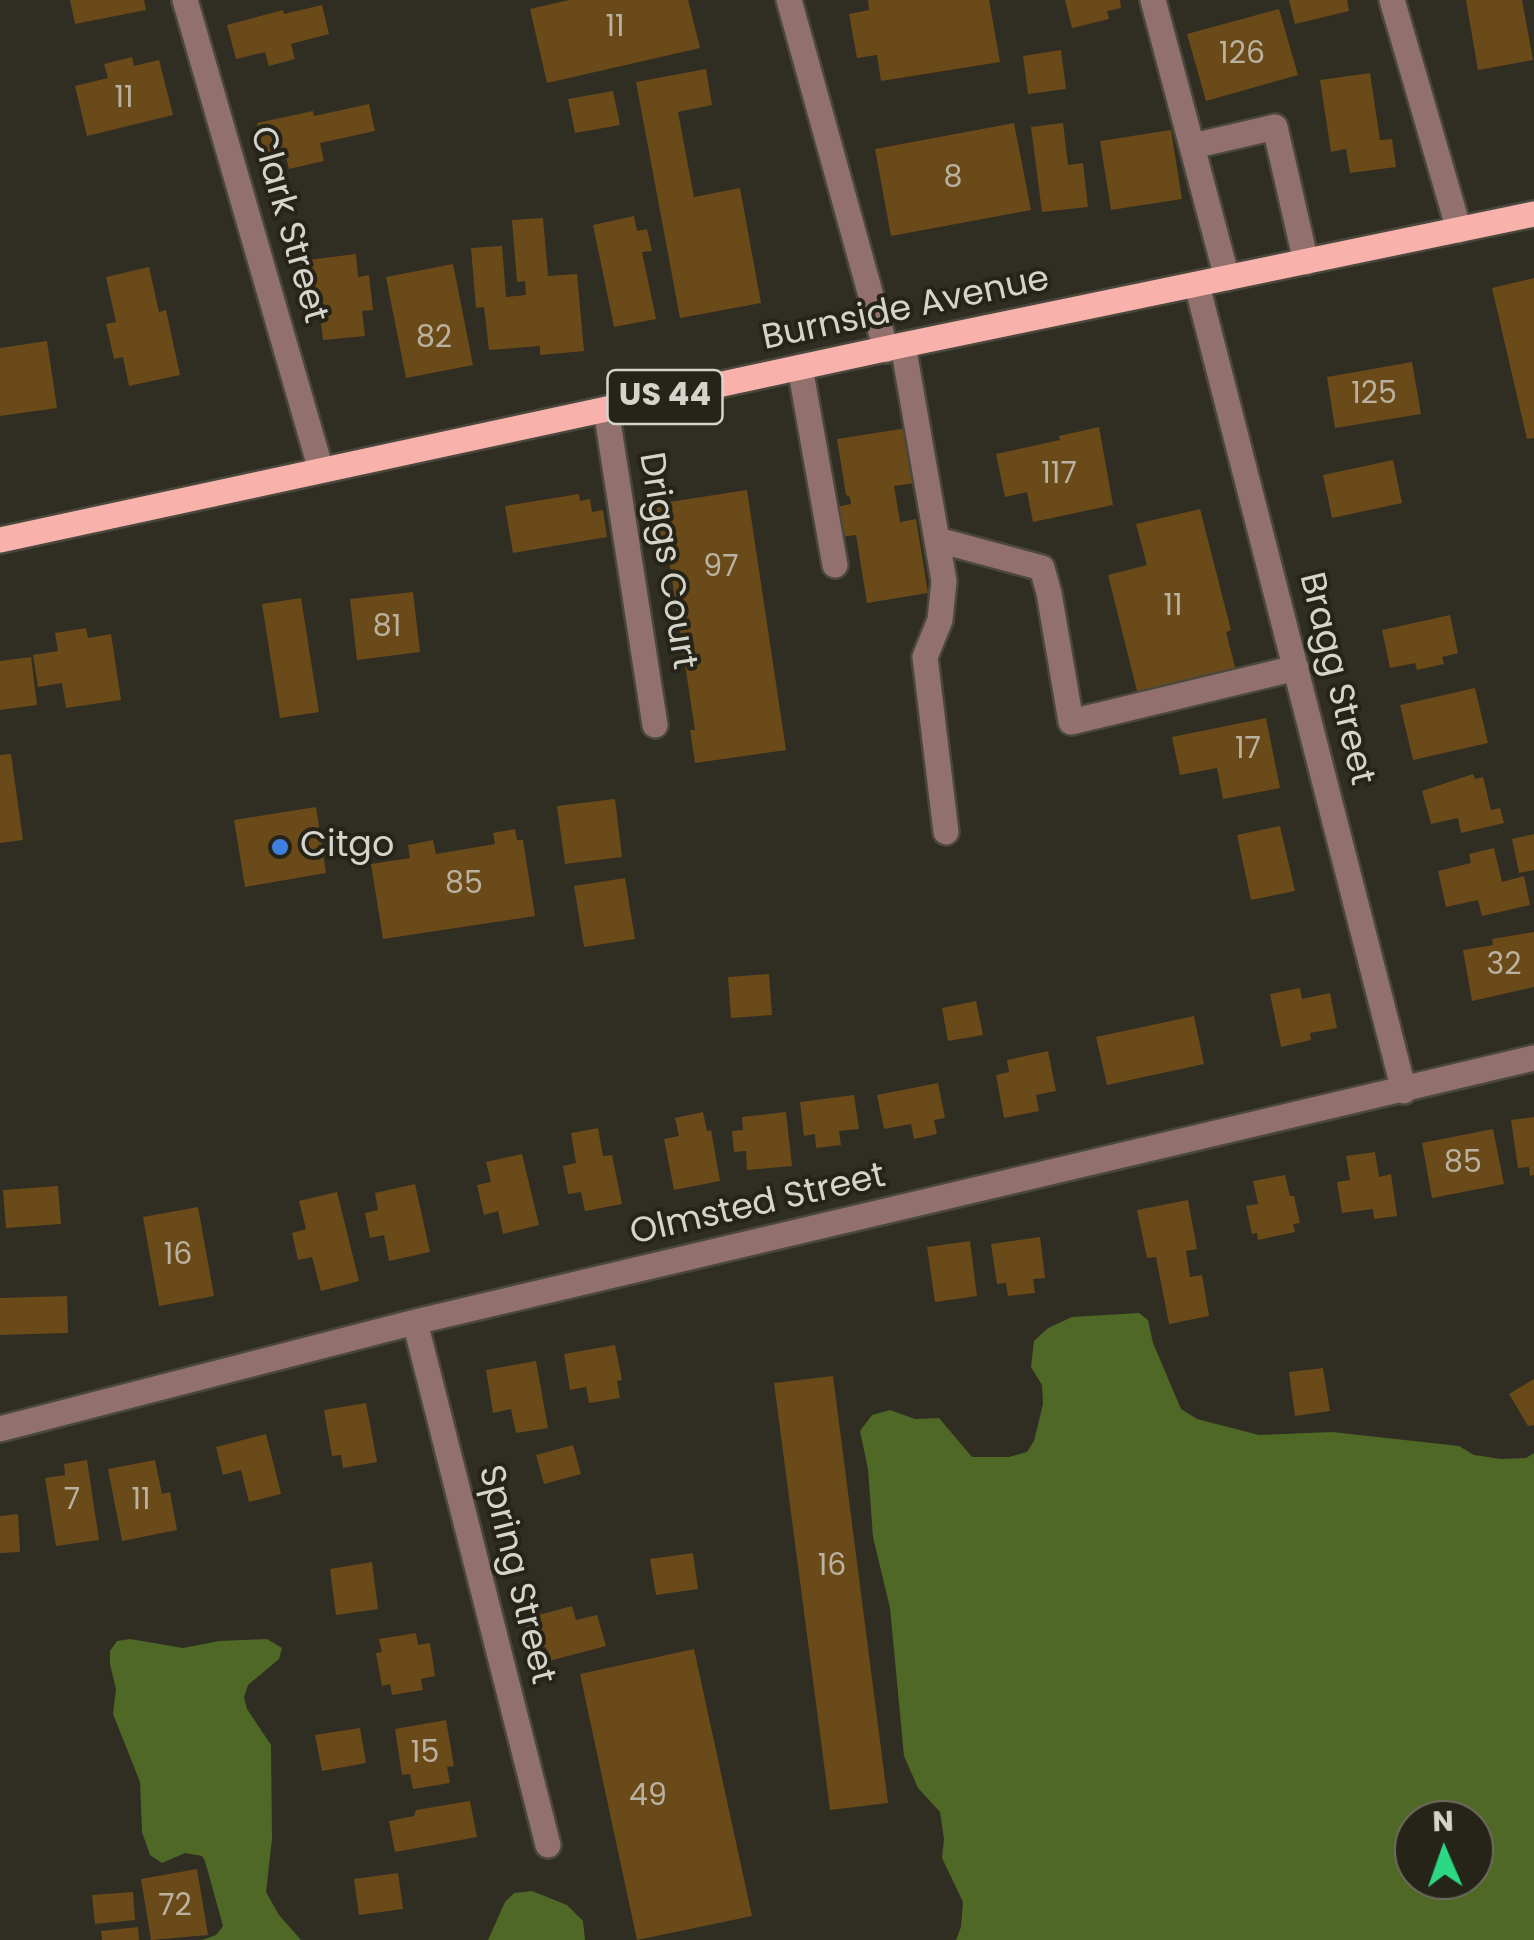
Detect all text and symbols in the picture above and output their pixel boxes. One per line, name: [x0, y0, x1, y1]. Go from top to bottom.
house number: 11: [605, 10, 625, 46]
house number: 126: [1219, 37, 1265, 73]
house number: 11: [114, 81, 134, 117]
street label: Clark Street: [239, 122, 335, 328]
house number: 8: [944, 161, 962, 197]
street label: Burnside Avenue: [759, 259, 1053, 361]
house number: 82: [416, 321, 452, 357]
road number: US 44: [608, 370, 722, 424]
house number: 125: [1351, 377, 1397, 413]
street label: Driggs Court: [628, 450, 704, 672]
house number: 117: [1041, 457, 1077, 493]
house number: 97: [703, 550, 739, 586]
street label: Bragg Street: [1288, 568, 1382, 790]
house number: 11: [1163, 589, 1183, 625]
house number: 81: [373, 610, 401, 646]
house number: 17: [1235, 732, 1261, 768]
place label: Citgo: [300, 826, 394, 868]
marker: Citgo: [269, 836, 291, 858]
house number: 85: [445, 867, 483, 903]
house number: 32: [1487, 948, 1521, 984]
house number: 85: [1444, 1146, 1482, 1182]
street label: Olmsted Street: [626, 1156, 890, 1256]
house number: 16: [164, 1238, 192, 1274]
street label: Spring Street: [468, 1461, 562, 1689]
house number: 7: [64, 1483, 80, 1519]
house number: 11: [131, 1483, 151, 1519]
house number: 16: [818, 1549, 846, 1585]
house number: 15: [411, 1736, 439, 1772]
house number: 49: [629, 1779, 667, 1815]
north arrow: [1394, 1800, 1494, 1900]
text: N: [1432, 1802, 1454, 1841]
house number: 72: [158, 1889, 192, 1925]

